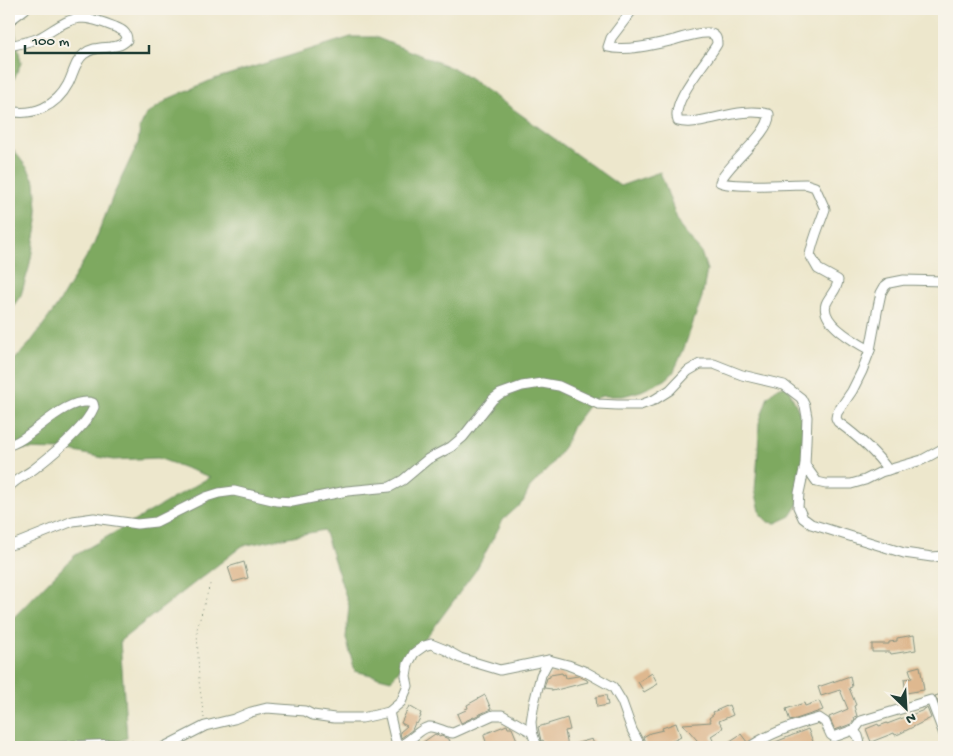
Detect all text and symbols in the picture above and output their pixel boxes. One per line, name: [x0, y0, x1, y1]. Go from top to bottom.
scale bar: [25, 22, 149, 54]
text: 100 m: [31, 33, 70, 51]
north arrow: [880, 684, 930, 734]
text: N: [903, 708, 918, 727]

